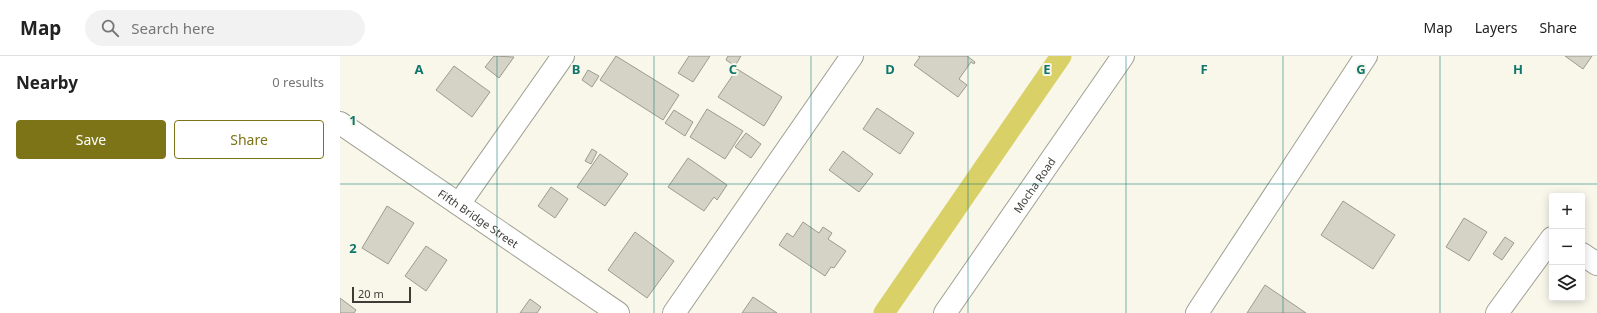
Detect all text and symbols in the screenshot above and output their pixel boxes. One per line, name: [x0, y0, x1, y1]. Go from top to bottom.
search box: [85, 10, 365, 46]
text: Map: [20, 15, 61, 41]
icon: search: [99, 17, 121, 39]
text: Search here: [131, 18, 215, 38]
text: Map: [1424, 18, 1453, 37]
text: Layers: [1475, 18, 1517, 37]
text: Share: [1539, 18, 1577, 37]
text: A: [415, 60, 424, 78]
text: B: [572, 60, 580, 78]
text: C: [729, 60, 737, 78]
text: D: [885, 60, 895, 78]
text: E: [1043, 60, 1051, 78]
text: F: [1200, 60, 1208, 78]
text: G: [1356, 60, 1366, 78]
text: H: [1513, 60, 1523, 78]
text: Nearby: [16, 71, 78, 94]
text: 0 results: [272, 73, 324, 91]
text: 1: [349, 111, 357, 129]
button: Save: [16, 120, 166, 159]
button: Share: [174, 120, 324, 159]
street label: Mocha Road: [1009, 154, 1058, 215]
street label: Fifth Bridge Street: [436, 185, 522, 251]
map controls: [1549, 193, 1585, 301]
button: +: [1549, 193, 1585, 229]
button: −: [1549, 229, 1585, 265]
text: 2: [349, 239, 357, 257]
button: layers: [1549, 265, 1585, 301]
scale bar: [352, 285, 411, 304]
text: 20 m: [358, 286, 384, 301]

